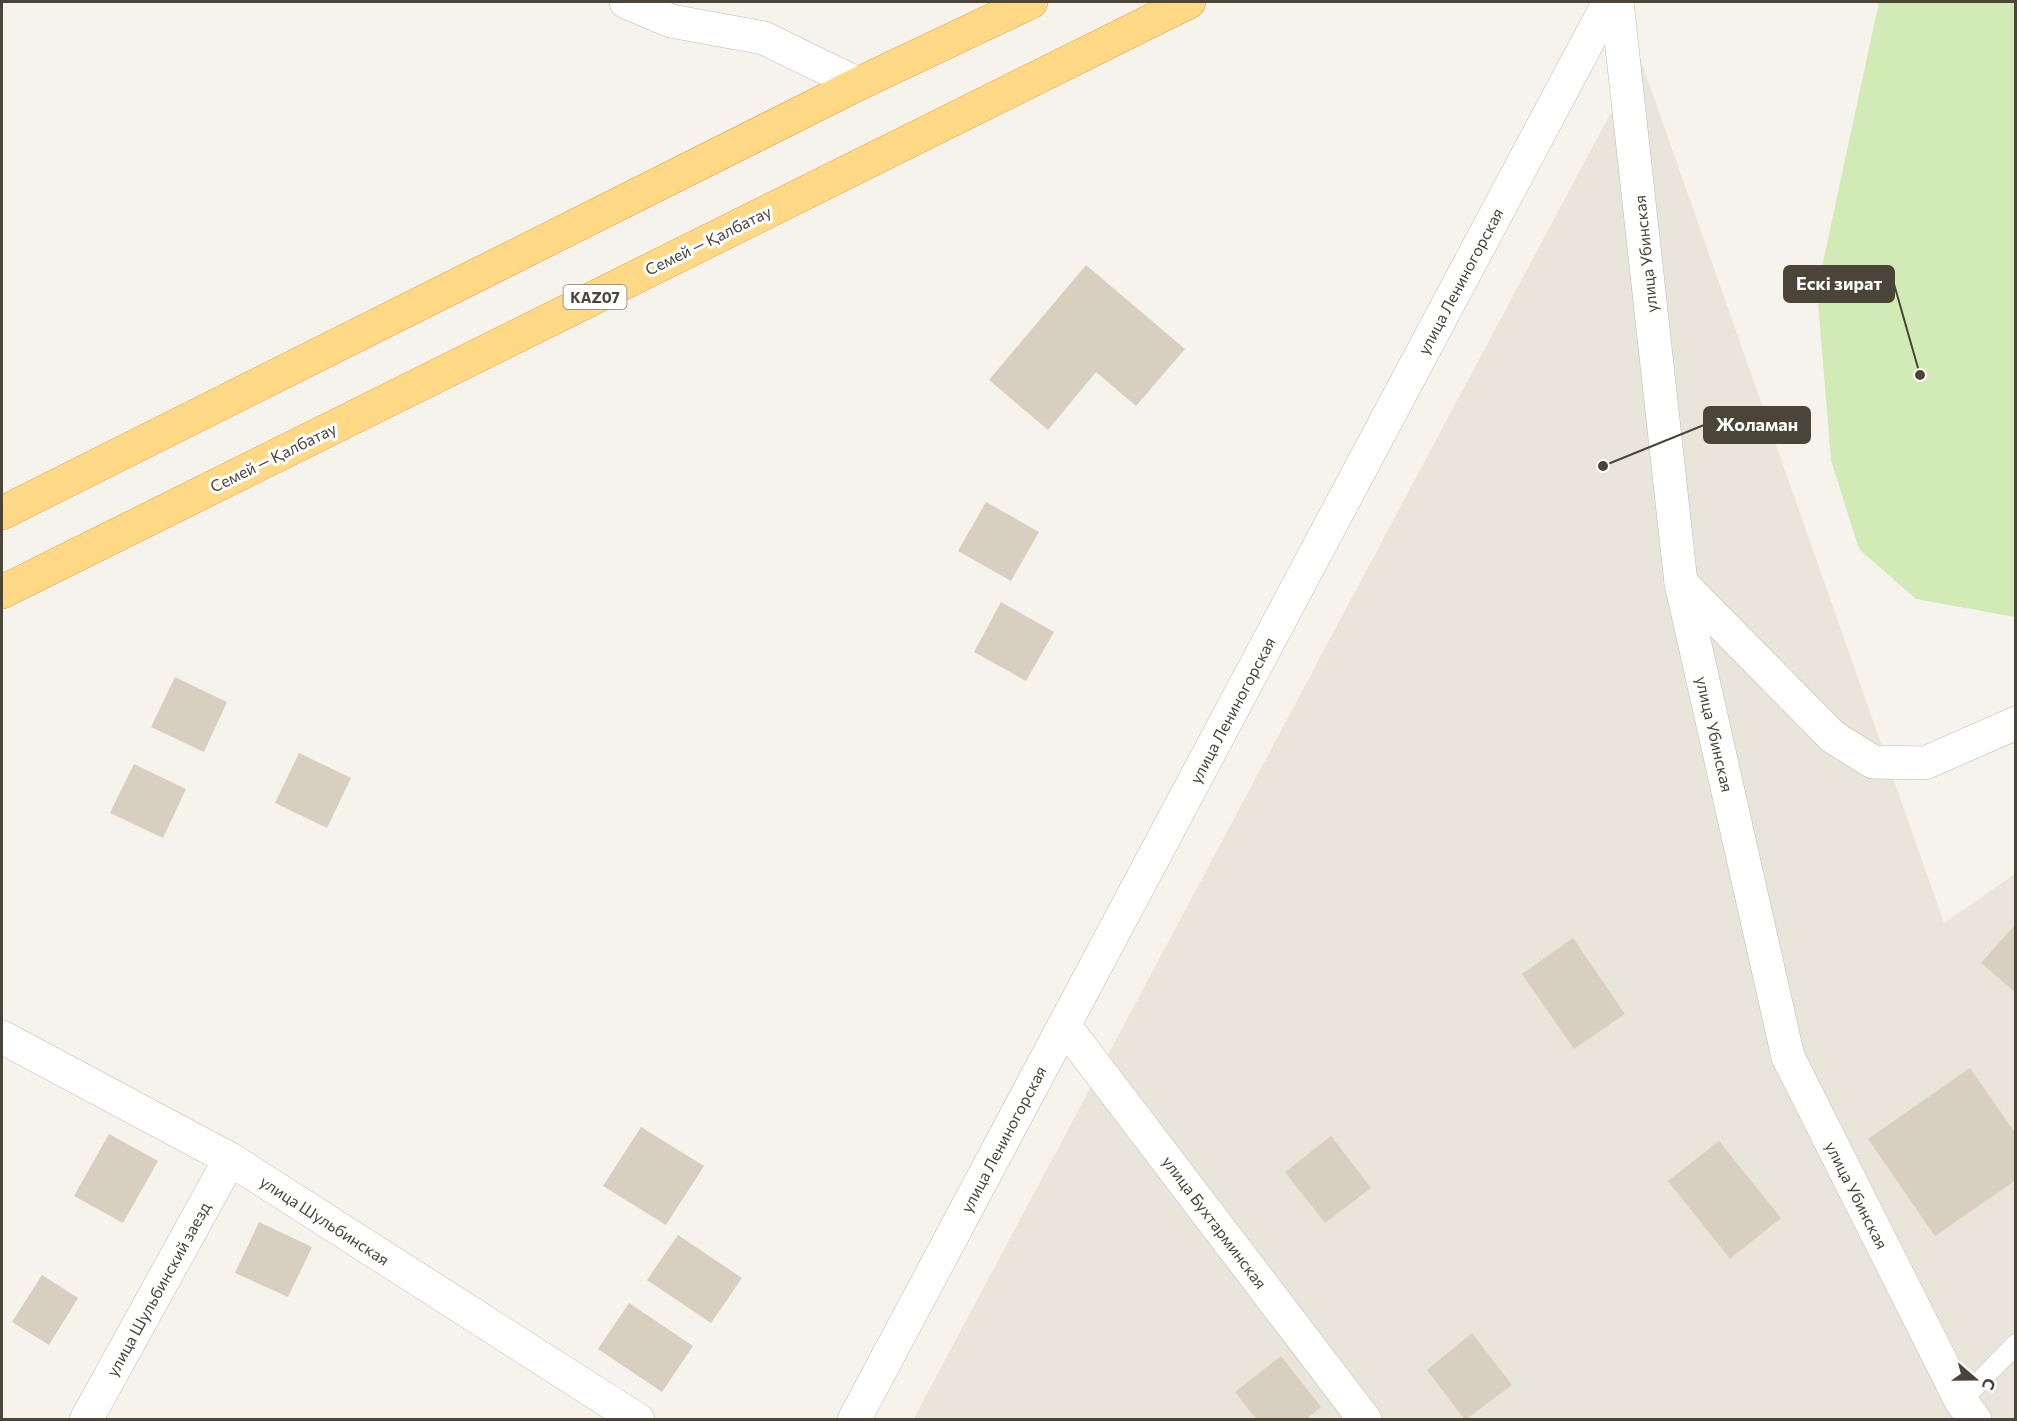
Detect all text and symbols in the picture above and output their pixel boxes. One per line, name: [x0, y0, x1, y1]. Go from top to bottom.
street label: улица Убинская: [1629, 194, 1661, 314]
street label: Семей — Қалбатау: [642, 201, 774, 279]
street label: улица Лениногорская: [1413, 204, 1507, 358]
callout: Ескі зират: [1784, 266, 1894, 302]
text: Ескі зират: [1796, 272, 1882, 294]
road number: KAZ07: [564, 285, 626, 309]
callout: Жоламан: [1704, 407, 1810, 443]
text: Жоламан: [1716, 413, 1798, 435]
street label: Семей — Қалбатау: [207, 418, 339, 496]
street label: улица Лениногорская: [1185, 633, 1279, 787]
street label: улица Убинская: [1692, 674, 1738, 794]
street label: улица Лениногорская: [956, 1062, 1050, 1216]
street label: улица Убинская: [1822, 1138, 1892, 1252]
street label: улица Бухтарминская: [1159, 1152, 1271, 1292]
street label: улица Шульбинская: [257, 1171, 393, 1269]
street label: улица Шульбинский заезд: [102, 1198, 214, 1379]
north arrow: [1945, 1349, 2005, 1409]
text: С: [1979, 1376, 2000, 1393]

